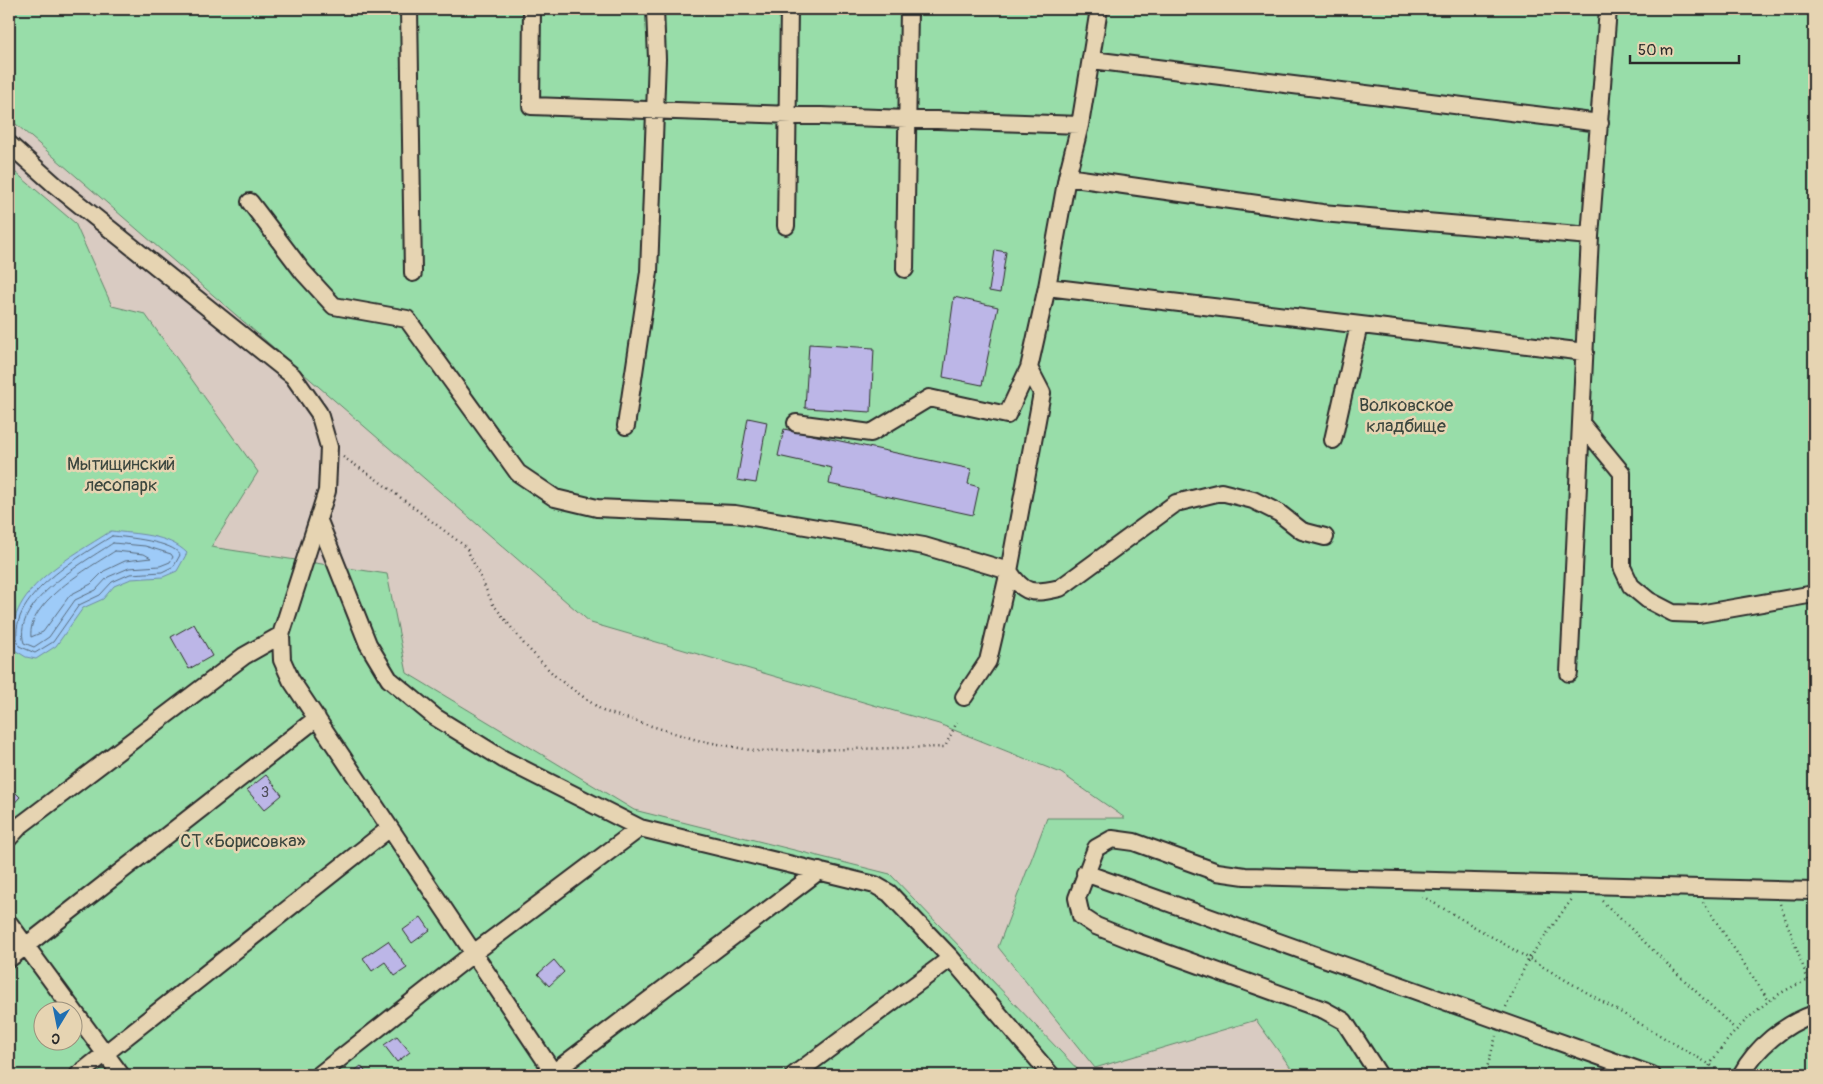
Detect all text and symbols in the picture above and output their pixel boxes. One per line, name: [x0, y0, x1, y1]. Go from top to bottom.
scale bar: [1630, 32, 1739, 64]
text: 50 m: [1638, 41, 1673, 60]
park label: Волковское кладбище: [1359, 394, 1453, 438]
park label: Мытищинский лесопарк: [67, 453, 175, 497]
house number: 3: [261, 783, 269, 802]
park label: СТ «Борисовка»: [180, 830, 306, 853]
north arrow: [32, 1002, 82, 1052]
text: С: [50, 1029, 62, 1047]

